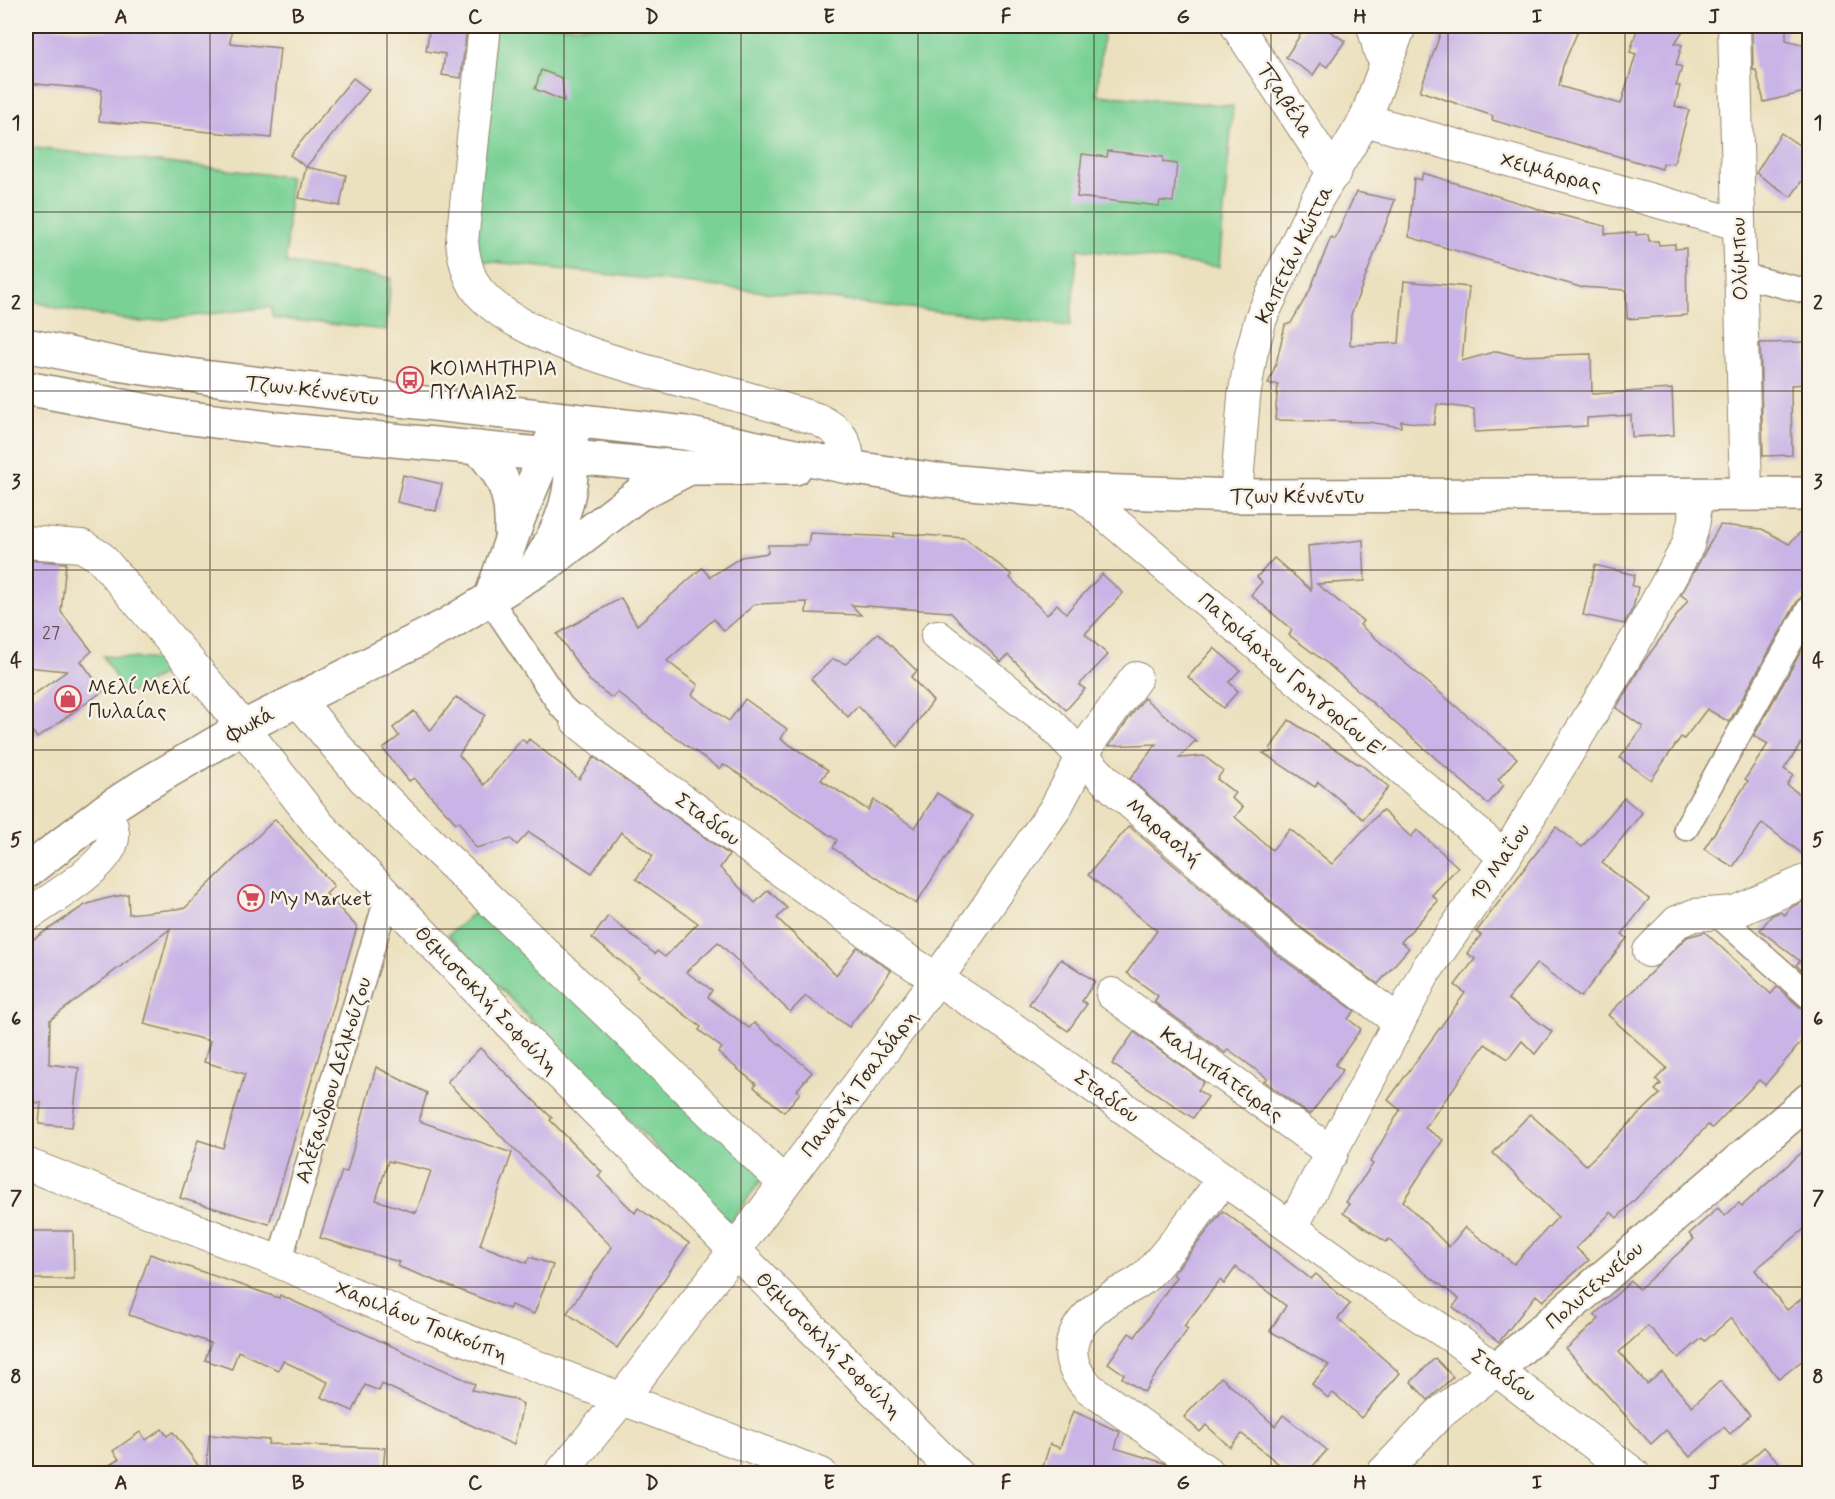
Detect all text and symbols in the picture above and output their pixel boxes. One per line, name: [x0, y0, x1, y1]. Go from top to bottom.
text: A: [114, 4, 128, 31]
text: B: [292, 4, 305, 31]
text: C: [468, 4, 483, 31]
text: D: [645, 4, 659, 31]
text: E: [823, 4, 835, 31]
text: F: [1001, 4, 1012, 31]
text: G: [1176, 4, 1190, 31]
text: H: [1353, 4, 1367, 31]
text: I: [1532, 4, 1542, 31]
text: J: [1708, 4, 1720, 31]
street label: Τζαβέλα: [1250, 57, 1321, 144]
text: 1: [12, 110, 20, 137]
text: 1: [1814, 110, 1822, 137]
street label: Χειμάρρας: [1497, 146, 1604, 200]
street label: Καπετάν Κώττα: [1249, 181, 1341, 328]
street label: Ολύμπου: [1725, 217, 1755, 301]
text: 2: [11, 290, 21, 317]
text: 2: [1813, 290, 1823, 317]
place label: ΚΟΙΜΗΤΗΡΙΑ ΠΥΛΑΙΑΣ: [430, 355, 557, 407]
bus stop icon: ΚΟΙΜΗΤΗΡΙΑ ΠΥΛΑΙΑΣ: [395, 365, 425, 395]
street label: Τζων Κέννεντυ: [244, 368, 380, 413]
text: 3: [11, 469, 21, 496]
text: 3: [1813, 469, 1823, 496]
street label: Τζων Κέννεντυ: [1230, 482, 1364, 511]
street label: Πατριάρχου Γρηγορίου Ε': [1192, 586, 1391, 765]
house number: 27: [42, 621, 60, 645]
text: 4: [10, 648, 22, 675]
text: 4: [1812, 648, 1824, 675]
place label: Μελί Μελί Πυλαίας: [88, 674, 190, 726]
shop icon: Μελί Μελί Πυλαίας: [53, 684, 83, 714]
street label: Φωκά: [220, 700, 280, 750]
street label: Σταδίου: [669, 787, 746, 853]
street label: Μαρασλή: [1119, 792, 1207, 874]
street label: 19 Μαΐου: [1464, 818, 1537, 907]
text: 5: [10, 827, 22, 854]
text: 5: [1812, 827, 1824, 854]
supermarket icon: My Market: [236, 883, 266, 913]
place label: My Market: [270, 885, 372, 913]
street label: Θεμιστοκλή Σοφούλη: [408, 920, 565, 1081]
street label: Αλέξανδρου Δελμούζου: [288, 973, 379, 1187]
street label: Παναγή Τσαλδάρη: [795, 1004, 925, 1163]
text: 6: [11, 1006, 21, 1033]
text: 6: [1813, 1006, 1823, 1033]
street label: Καλλιπάτειρας: [1154, 1021, 1289, 1129]
street label: Σταδίου: [1068, 1064, 1145, 1130]
text: 7: [10, 1185, 22, 1212]
text: 7: [1812, 1185, 1824, 1212]
street label: Πολυτεχνείου: [1540, 1235, 1650, 1336]
street label: Θεμιστοκλή Σοφούλη: [749, 1266, 908, 1425]
street label: Χαριλάου Τρικούπη: [331, 1274, 512, 1369]
street label: Σταδίου: [1465, 1343, 1542, 1409]
text: 8: [10, 1364, 22, 1391]
text: 8: [1812, 1364, 1824, 1391]
text: A: [114, 1470, 128, 1497]
text: B: [292, 1470, 305, 1497]
text: C: [468, 1470, 483, 1497]
text: D: [645, 1470, 659, 1497]
text: E: [823, 1470, 835, 1497]
text: F: [1001, 1470, 1012, 1497]
text: G: [1176, 1470, 1190, 1497]
text: H: [1353, 1470, 1367, 1497]
text: I: [1532, 1470, 1542, 1497]
text: J: [1708, 1470, 1720, 1497]

